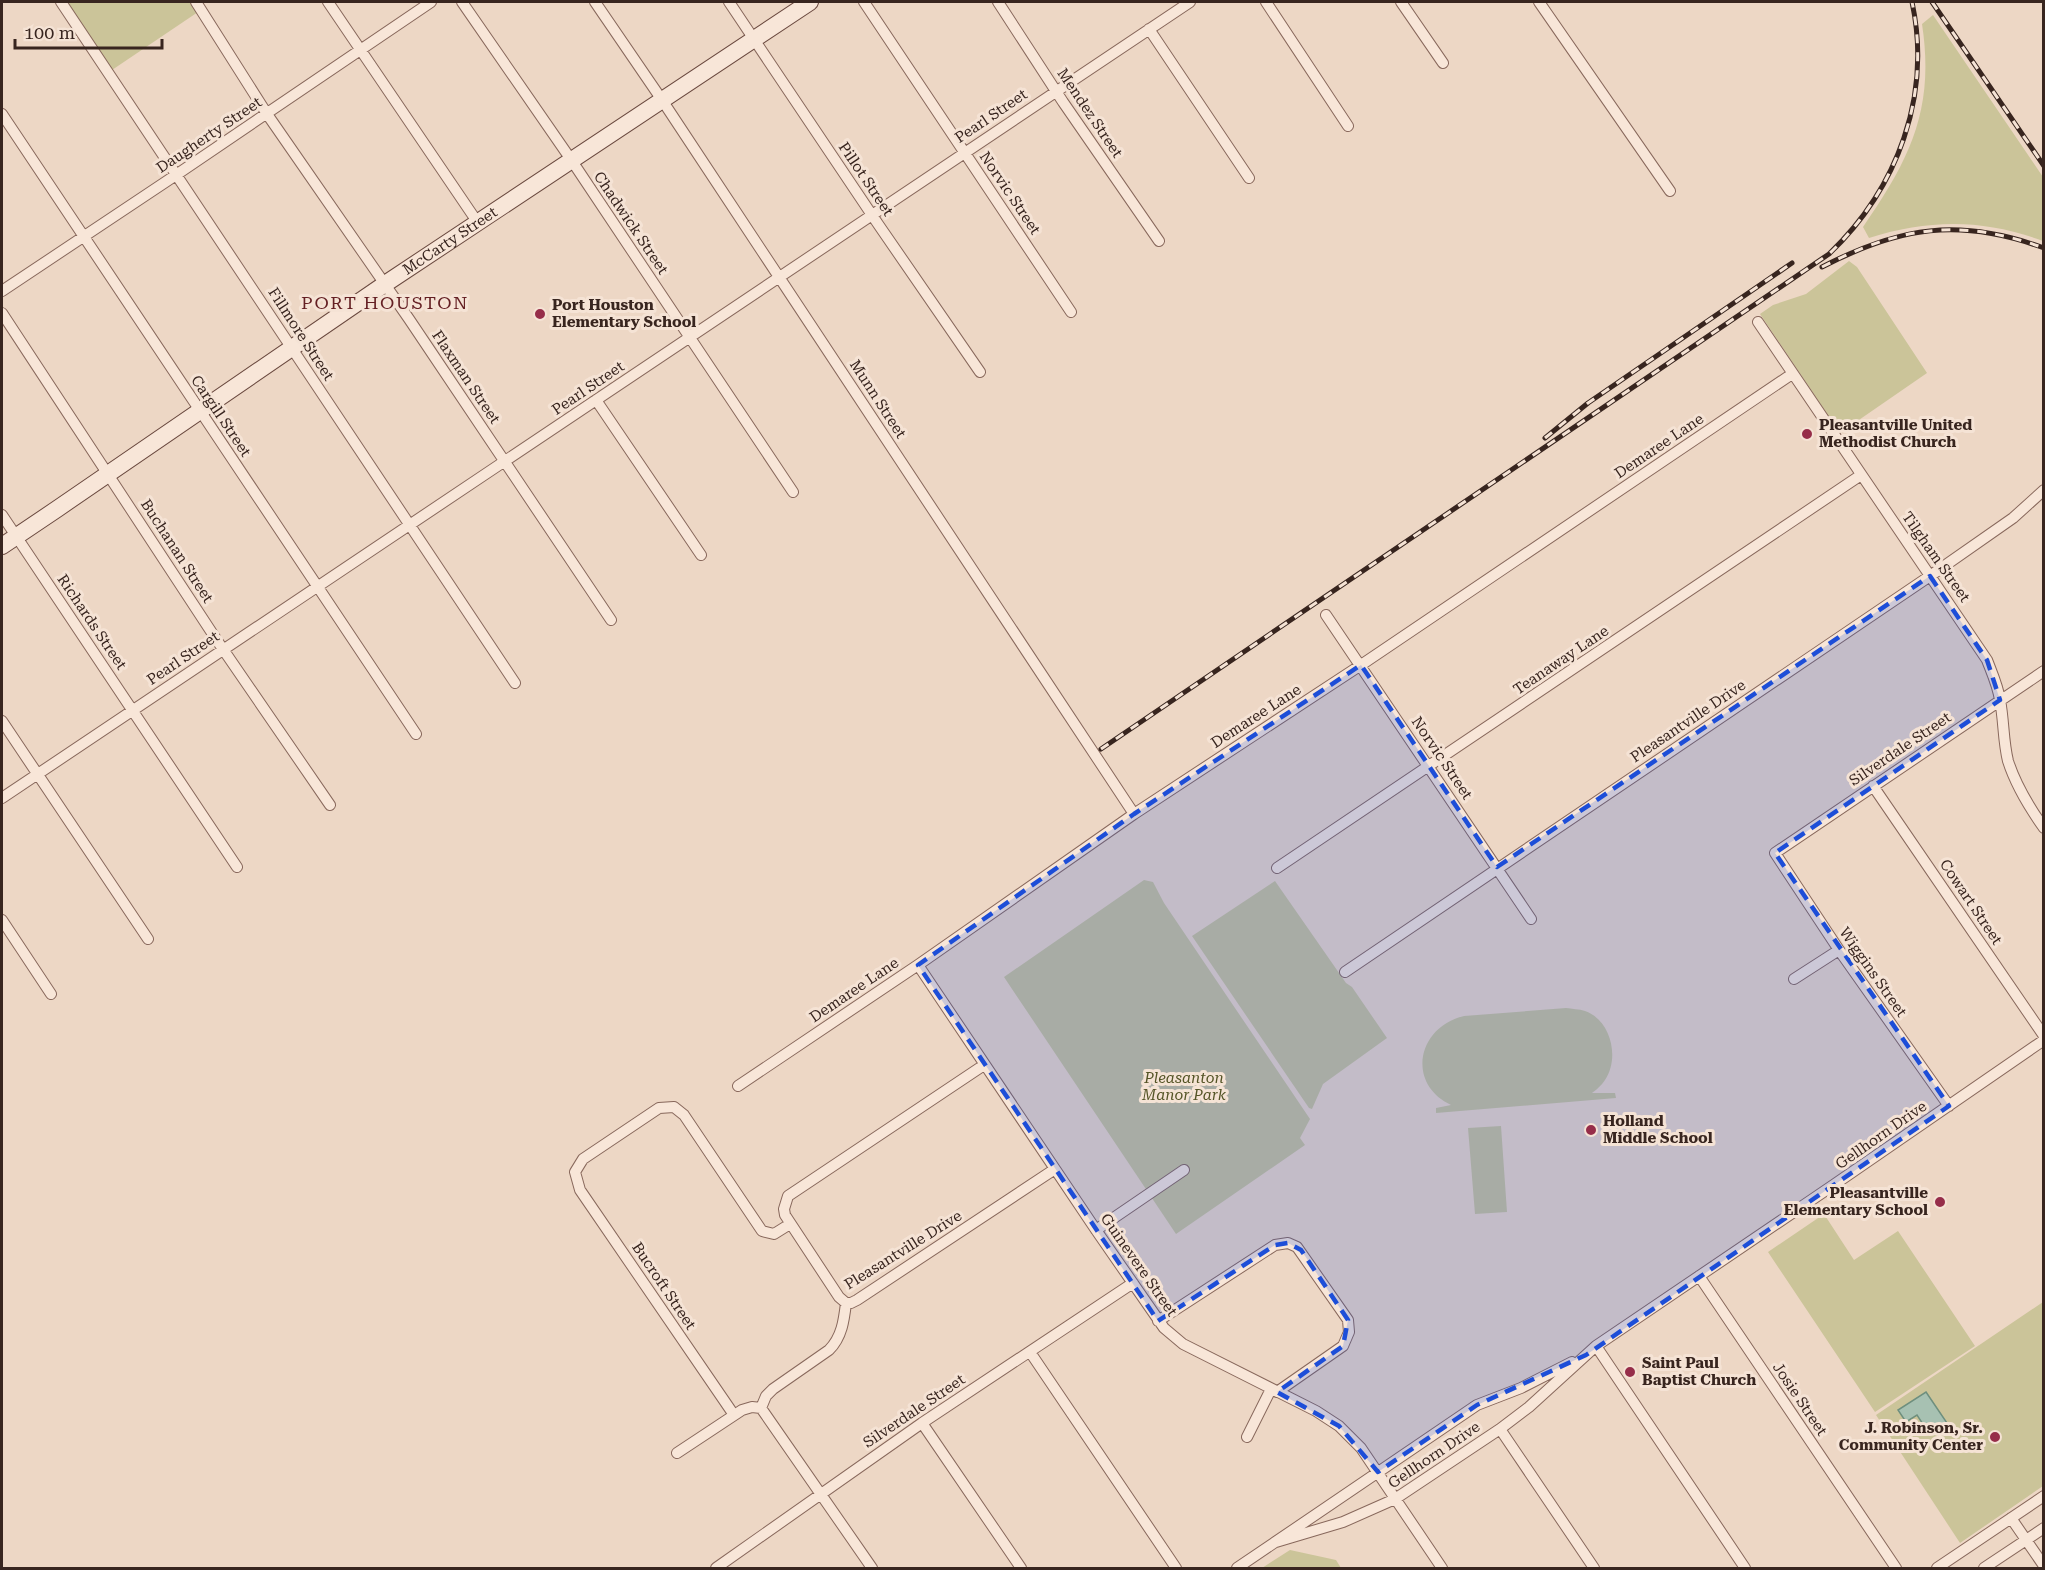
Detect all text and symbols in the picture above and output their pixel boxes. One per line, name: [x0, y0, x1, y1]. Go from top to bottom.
scale bar: [15, 12, 162, 50]
text: 100 m: [24, 22, 75, 43]
street label: Mendez Street: [1054, 65, 1127, 161]
street label: Pearl Street: [951, 85, 1031, 147]
street label: Daugherty Street: [153, 93, 265, 177]
street label: Pillot Street: [835, 139, 898, 220]
street label: Norvic Street: [976, 148, 1045, 238]
street label: Chadwick Street: [590, 168, 672, 278]
street label: McCarty Street: [399, 203, 501, 279]
street label: Fillmore Street: [264, 284, 338, 384]
district label: PORT HOUSTON: [301, 292, 469, 313]
place label: Port Houston Elementary School: [552, 296, 696, 331]
marker: Port Houston Elementary School: [533, 307, 547, 321]
street label: Flaxman Street: [428, 327, 504, 428]
street label: Munn Street: [846, 356, 910, 442]
street label: Pearl Street: [548, 357, 628, 419]
street label: Cargill Street: [187, 372, 255, 460]
street label: Demaree Lane: [1611, 410, 1707, 482]
place label: Pleasantville United Methodist Church: [1819, 416, 1972, 451]
marker: Pleasantville United Methodist Church: [1800, 427, 1814, 441]
street label: Buchanan Street: [137, 496, 217, 606]
street label: Tilgham Street: [1898, 508, 1974, 606]
street label: Richards Street: [54, 571, 131, 673]
street label: Teanaway Lane: [1510, 622, 1612, 698]
street label: Pearl Street: [143, 627, 223, 689]
street label: Pleasantville Drive: [1627, 676, 1749, 766]
street label: Demaree Lane: [1208, 680, 1304, 752]
street label: Silverdale Street: [1846, 708, 1955, 790]
street label: Norvic Street: [1408, 713, 1477, 803]
street label: Cowart Street: [1936, 856, 2006, 948]
street label: Wiggins Street: [1835, 924, 1911, 1021]
street label: Demaree Lane: [806, 954, 902, 1026]
park label: Pleasanton Manor Park: [1141, 1069, 1227, 1104]
street label: Gellhorn Drive: [1832, 1097, 1930, 1173]
place label: Holland Middle School: [1603, 1112, 1713, 1147]
marker: Holland Middle School: [1584, 1123, 1598, 1137]
place label: Pleasantville Elementary School: [1784, 1184, 1928, 1219]
marker: Pleasantville Elementary School: [1933, 1195, 1947, 1209]
street label: Pleasantville Drive: [841, 1207, 965, 1293]
street label: Guinevere Street: [1097, 1210, 1181, 1320]
street label: Bucroft Street: [628, 1239, 700, 1333]
place label: Saint Paul Baptist Church: [1642, 1354, 1756, 1389]
street label: Josie Street: [1769, 1359, 1831, 1439]
marker: Saint Paul Baptist Church: [1623, 1365, 1637, 1379]
street label: Silverdale Street: [860, 1370, 969, 1452]
street label: Gellhorn Drive: [1385, 1418, 1483, 1492]
place label: J. Robinson, Sr. Community Center: [1839, 1419, 1983, 1454]
marker: J. Robinson, Sr. Community Center: [1988, 1430, 2002, 1444]

